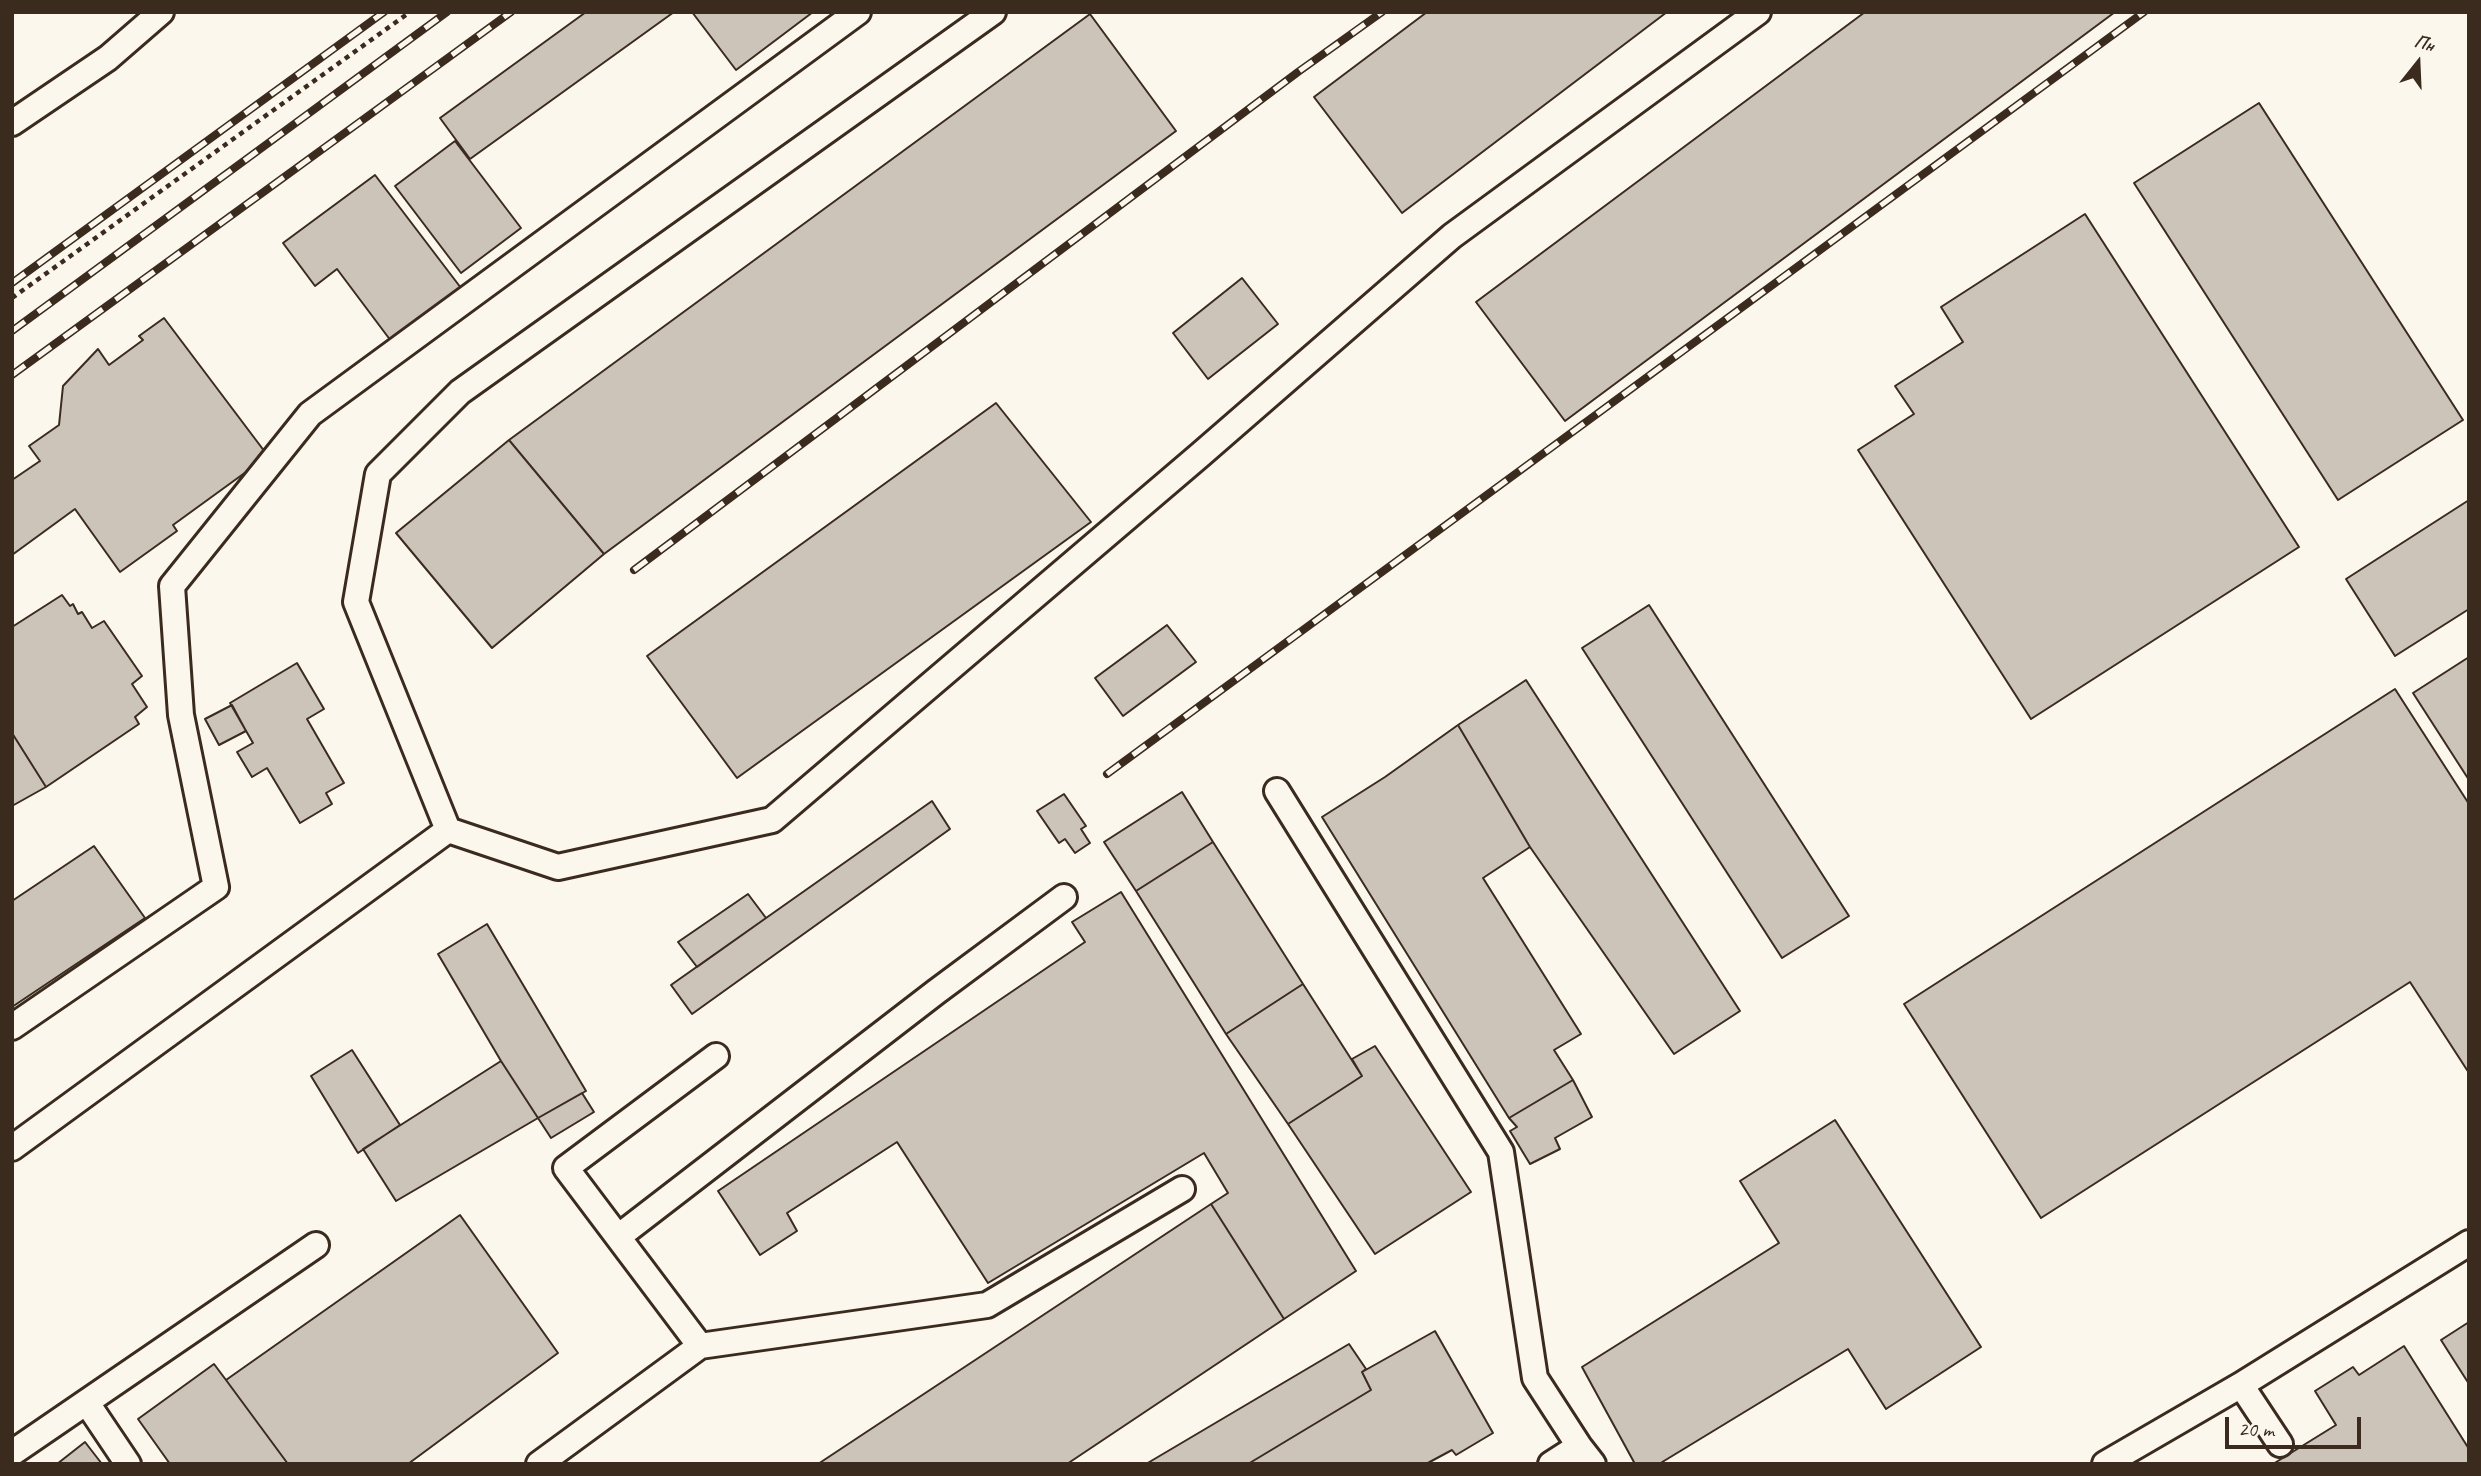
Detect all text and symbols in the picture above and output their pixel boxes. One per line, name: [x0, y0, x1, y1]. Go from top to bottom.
north arrow: [2383, 28, 2453, 98]
text: Пн: [2411, 29, 2438, 58]
scale bar: [2229, 1402, 2366, 1446]
text: 20 m: [2238, 1416, 2274, 1442]

